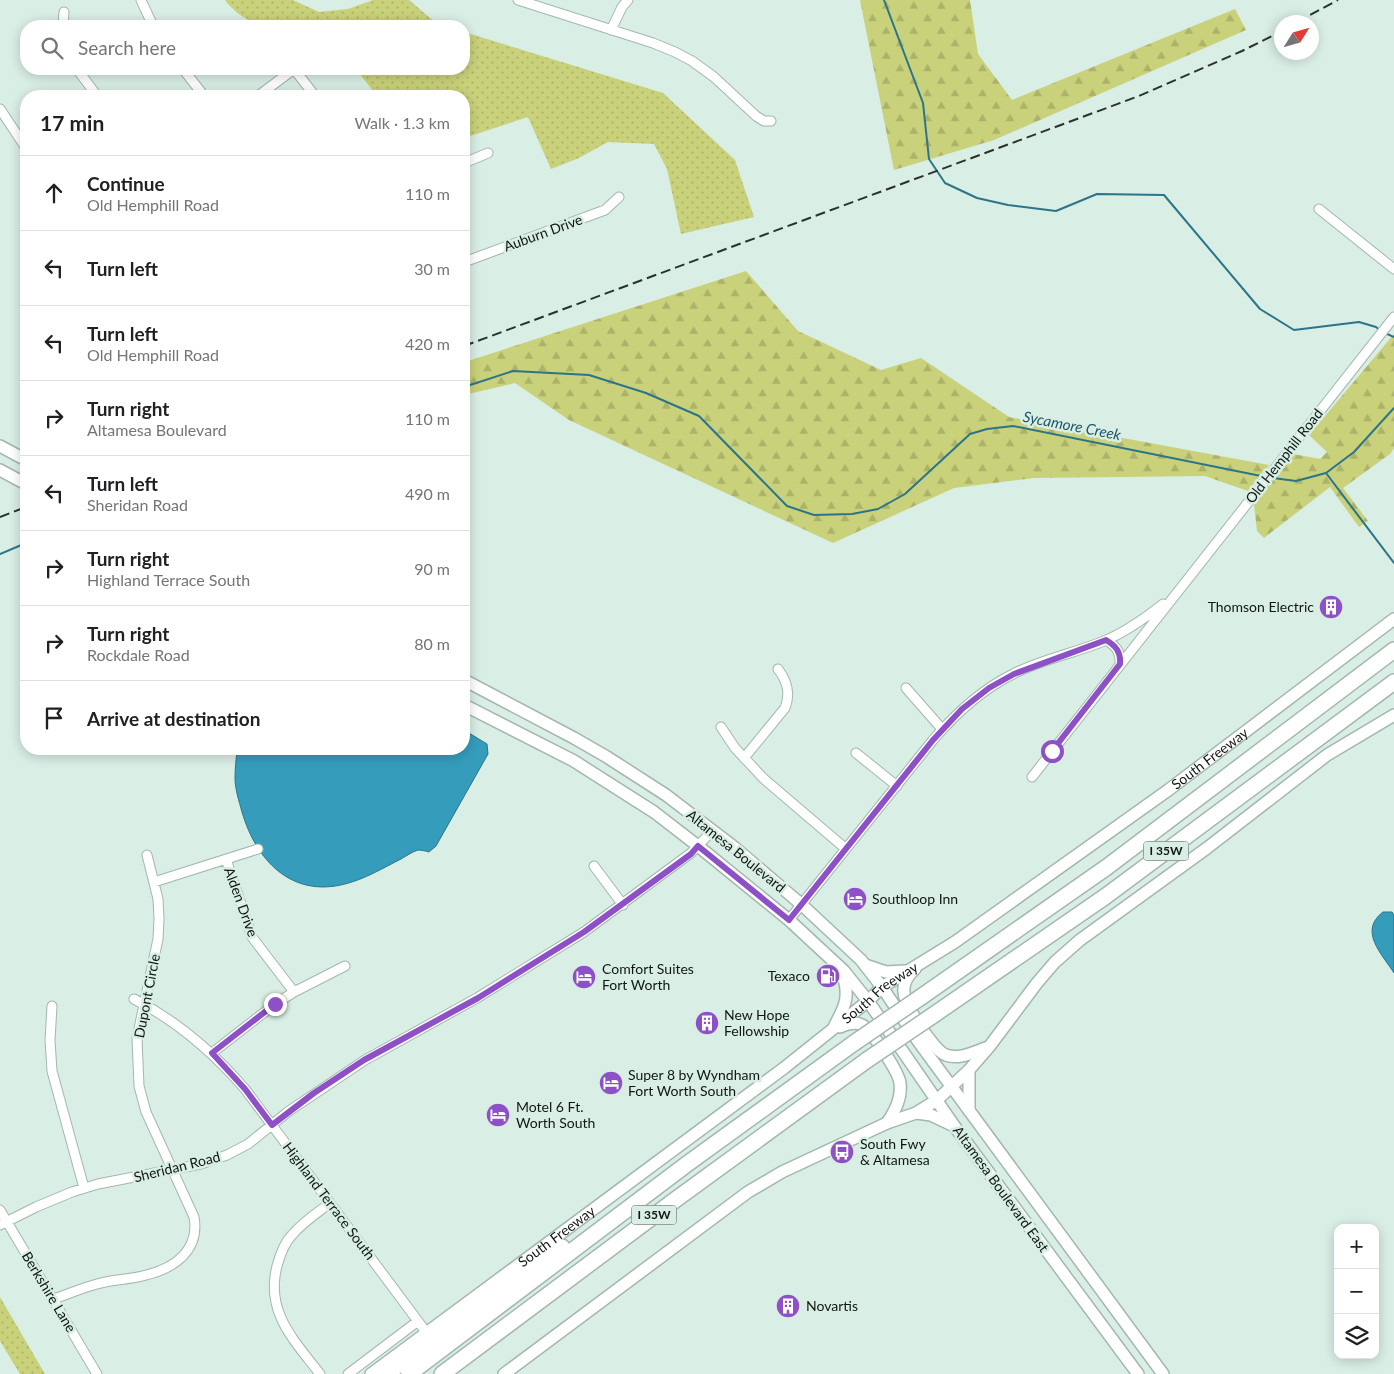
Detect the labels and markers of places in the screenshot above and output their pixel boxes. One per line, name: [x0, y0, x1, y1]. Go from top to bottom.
building icon: Thomson Electric: [1318, 594, 1344, 620]
place label: Thomson Electric: [1208, 598, 1314, 615]
hotel icon: Southloop Inn: [842, 886, 868, 912]
place label: Southloop Inn: [872, 890, 958, 907]
place label: Comfort Suites Fort Worth: [602, 960, 694, 993]
fuel station icon: Texaco: [815, 963, 841, 989]
hotel icon: Comfort Suites Fort Worth: [571, 964, 597, 990]
place label: Texaco: [768, 967, 810, 984]
place label: New Hope Fellowship: [724, 1006, 790, 1039]
building icon: New Hope Fellowship: [694, 1010, 720, 1036]
place label: Super 8 by Wyndham Fort Worth South: [628, 1066, 760, 1099]
hotel icon: Super 8 by Wyndham Fort Worth South: [598, 1070, 624, 1096]
place label: Motel 6 Ft. Worth South: [516, 1098, 595, 1131]
hotel icon: Motel 6 Ft. Worth South: [485, 1102, 511, 1128]
place label: South Fwy & Altamesa: [860, 1135, 930, 1168]
bus stop icon: South Fwy & Altamesa: [829, 1139, 855, 1165]
building icon: Novartis: [775, 1293, 801, 1319]
place label: Novartis: [806, 1297, 858, 1314]

